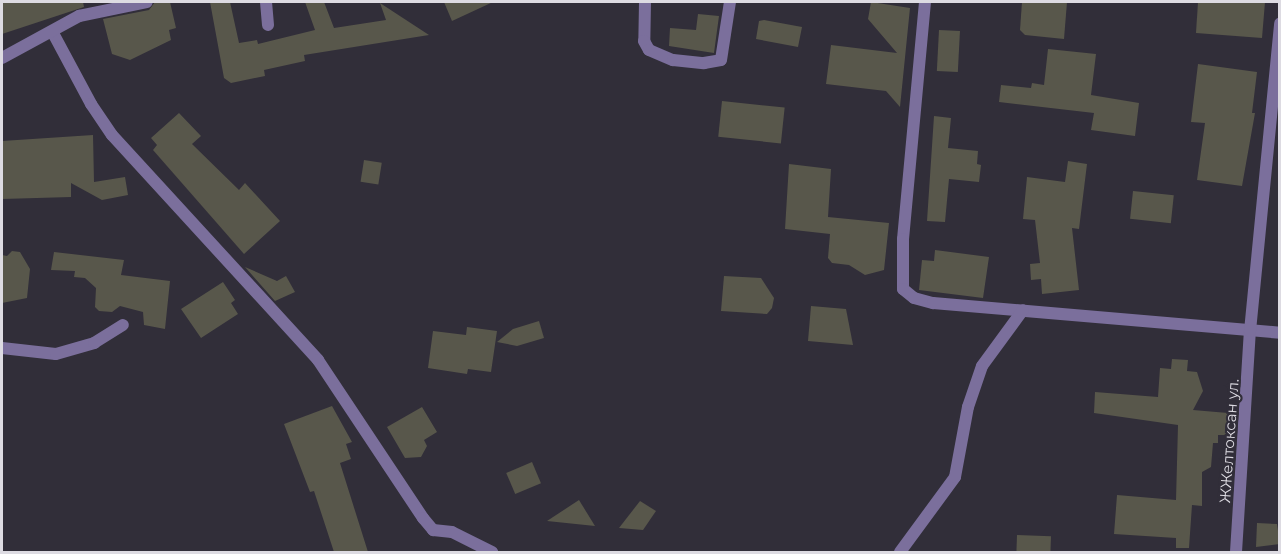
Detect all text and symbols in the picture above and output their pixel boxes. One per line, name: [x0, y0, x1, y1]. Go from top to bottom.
street label: ЖЖелтоксан ул.: [1216, 378, 1242, 504]

